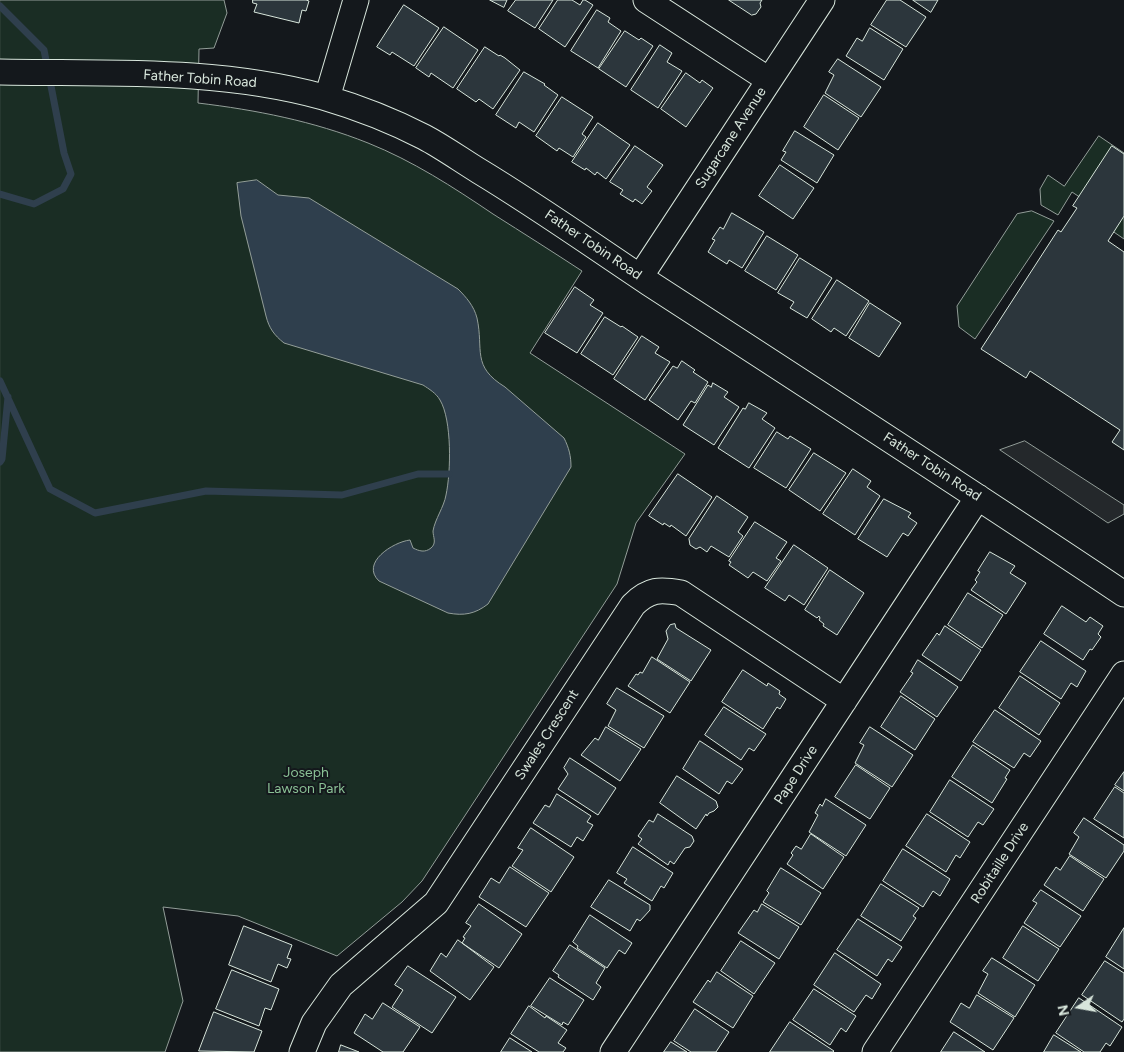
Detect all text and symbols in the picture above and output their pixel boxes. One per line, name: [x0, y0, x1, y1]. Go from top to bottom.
street label: Father Tobin Road: [143, 67, 257, 91]
street label: Sugarcane Avenue: [692, 84, 770, 192]
street label: Father Tobin Road: [541, 206, 645, 284]
street label: Father Tobin Road: [880, 429, 984, 505]
street label: Swales Crescent: [511, 687, 583, 783]
street label: Pape Drive: [771, 742, 821, 808]
park label: Joseph Lawson Park: [267, 765, 345, 798]
street label: Robitaille Drive: [967, 819, 1033, 907]
north arrow: [1054, 982, 1104, 1032]
text: N: [1054, 1003, 1073, 1017]

